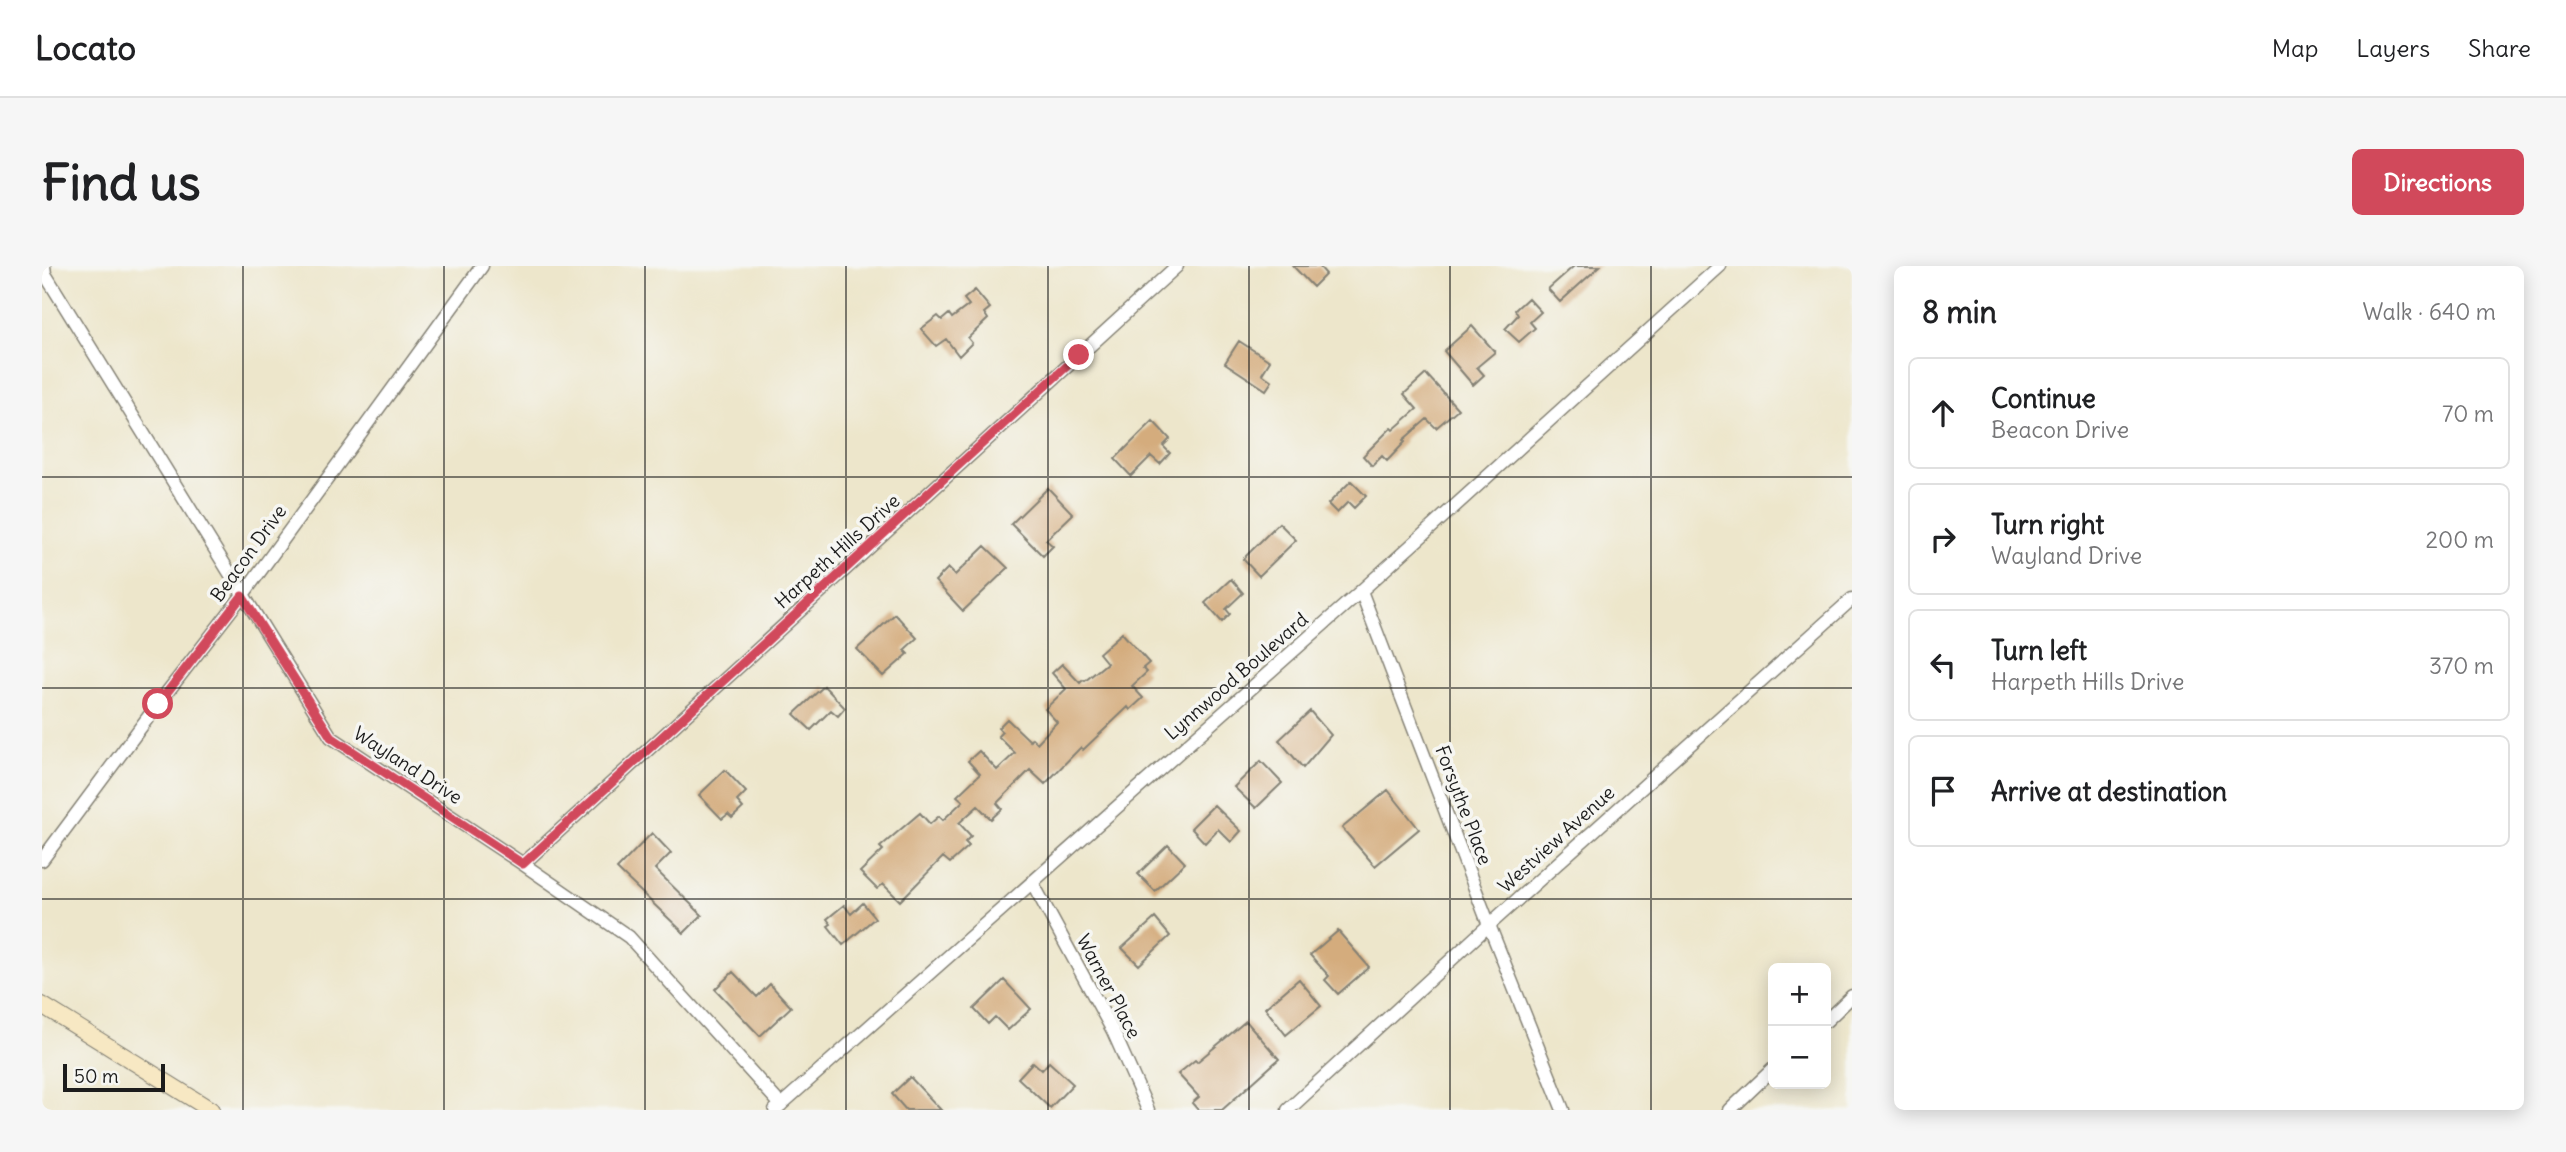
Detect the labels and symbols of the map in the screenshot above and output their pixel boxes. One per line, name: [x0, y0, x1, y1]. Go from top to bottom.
route end: [1063, 339, 1094, 370]
street label: Harpeth Hills Drive: [770, 489, 904, 613]
street label: Beacon Drive: [205, 500, 291, 606]
street label: Lynnwood Boulevard: [1159, 607, 1313, 745]
route start: [142, 688, 173, 719]
street label: Wayland Drive: [349, 721, 467, 809]
street label: Forsythe Place: [1430, 742, 1498, 868]
street label: Westview Avenue: [1493, 780, 1619, 898]
street label: Warner Place: [1071, 930, 1147, 1042]
scale bar: [63, 1061, 164, 1093]

